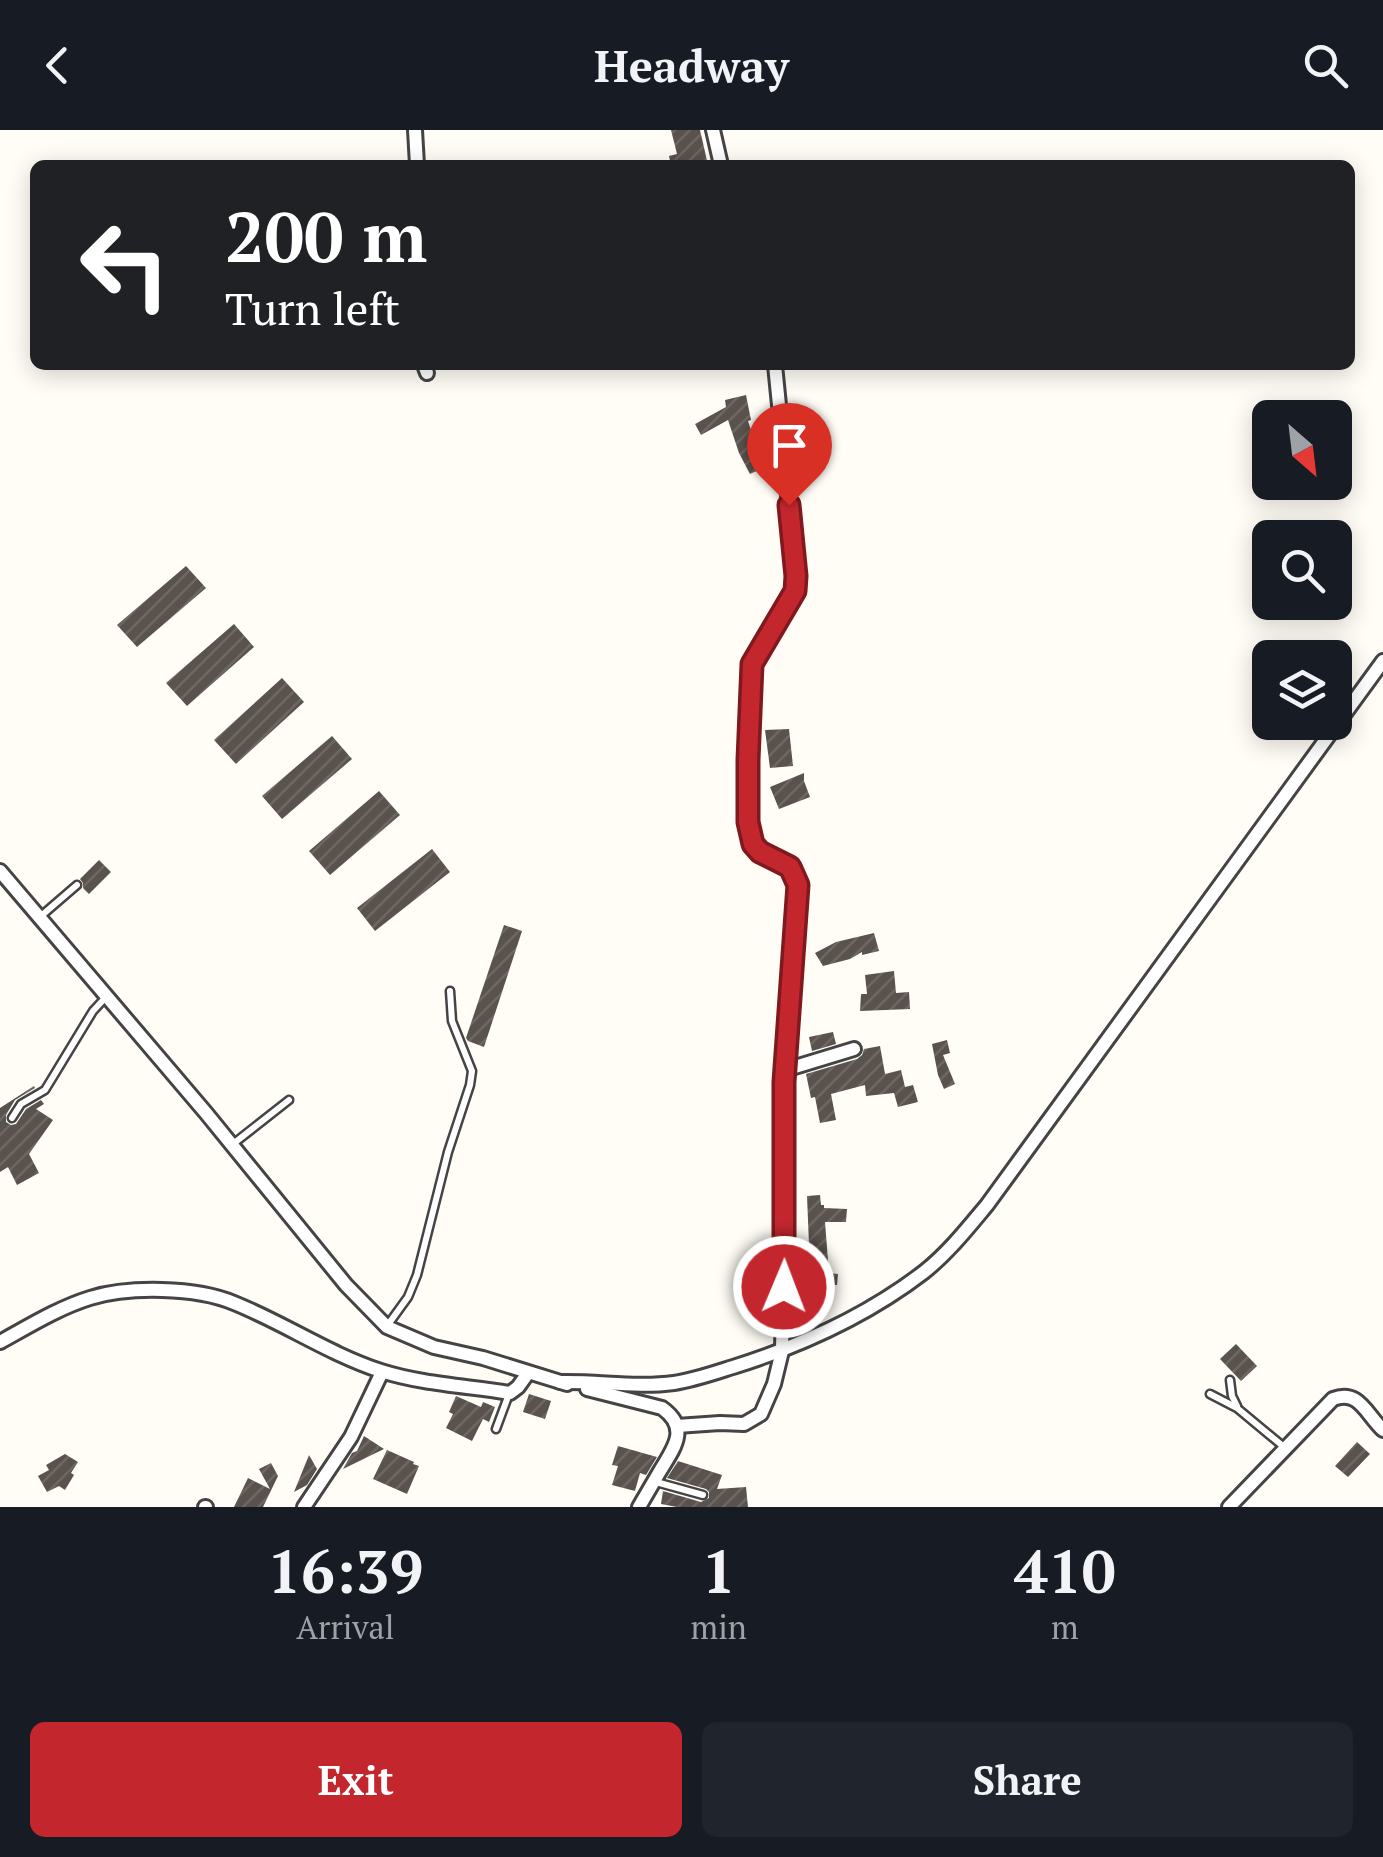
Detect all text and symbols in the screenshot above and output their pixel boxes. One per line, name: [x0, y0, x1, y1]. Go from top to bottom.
text: Headway: [594, 35, 789, 95]
icon: back: [30, 38, 85, 93]
icon: search: [1298, 38, 1353, 93]
text: 200 m: [225, 189, 427, 282]
icon: left: [60, 200, 190, 330]
text: Turn left: [225, 278, 400, 338]
north arrow: [1252, 400, 1352, 500]
map controls: [1252, 400, 1352, 740]
pin: [747, 403, 832, 506]
icon: arrive: [762, 418, 817, 473]
button: search: [1252, 520, 1352, 620]
button: layers: [1252, 640, 1352, 740]
position arrow: [732, 1235, 836, 1339]
text: 16:39: [267, 1531, 423, 1610]
text: 1: [702, 1531, 736, 1610]
text: 410: [1014, 1531, 1116, 1610]
text: Arrival: [296, 1606, 394, 1648]
text: min: [691, 1606, 747, 1648]
text: m: [1051, 1606, 1079, 1648]
button: Exit: [30, 1722, 682, 1837]
button: Share: [702, 1722, 1353, 1837]

